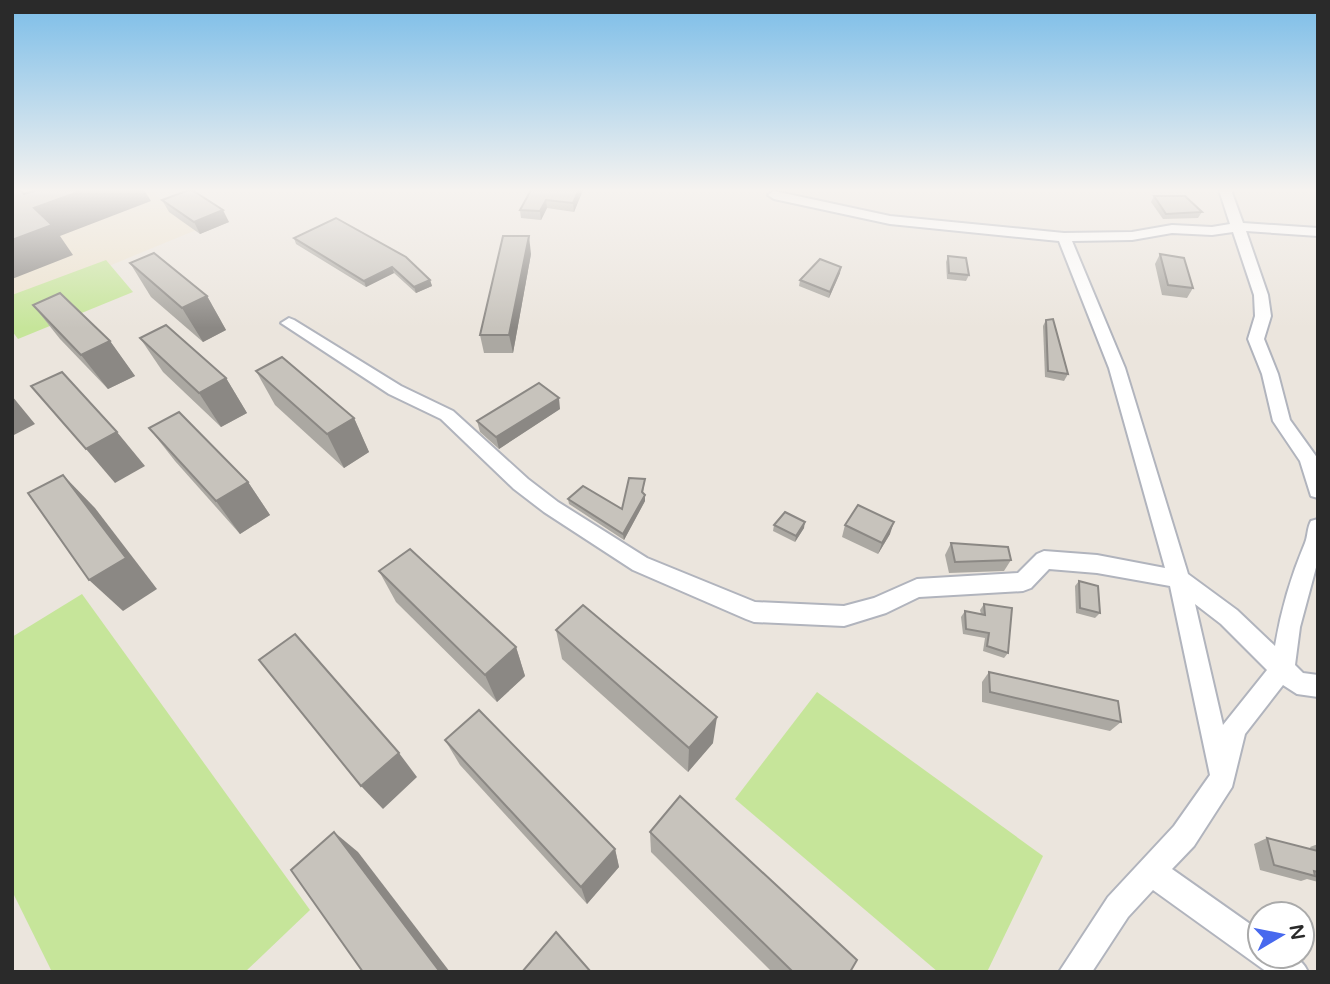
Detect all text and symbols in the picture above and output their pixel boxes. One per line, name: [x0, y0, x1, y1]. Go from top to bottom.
north arrow: [1246, 900, 1316, 970]
text: N: [1285, 923, 1309, 942]

